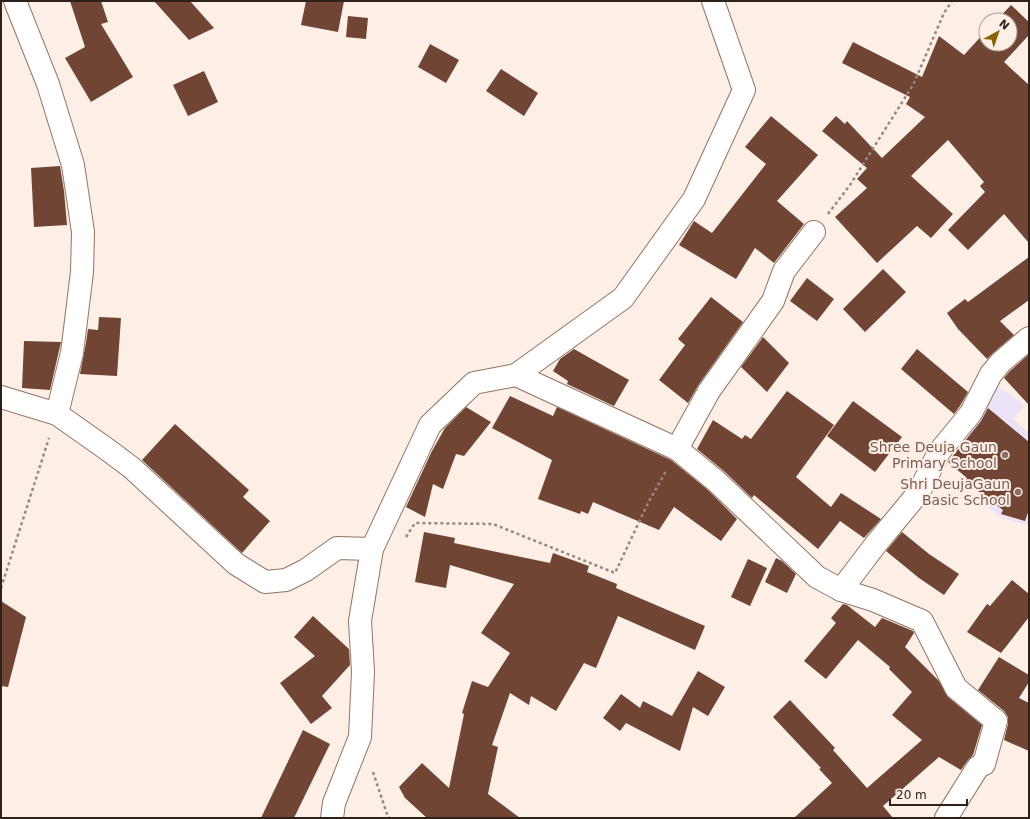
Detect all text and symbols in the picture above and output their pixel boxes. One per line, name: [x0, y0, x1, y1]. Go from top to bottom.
north arrow: [978, 12, 1018, 52]
text: N: [996, 17, 1012, 33]
place label: Shree Deuja Gaun Primary School: [870, 439, 997, 471]
marker: Shree Deuja Gaun Primary School: [1000, 450, 1010, 460]
place label: Shri DeujaGaun Basic School: [900, 476, 1010, 508]
marker: Shri DeujaGaun Basic School: [1013, 487, 1023, 497]
scale bar: [890, 781, 967, 807]
text: 20 m: [896, 788, 927, 802]

